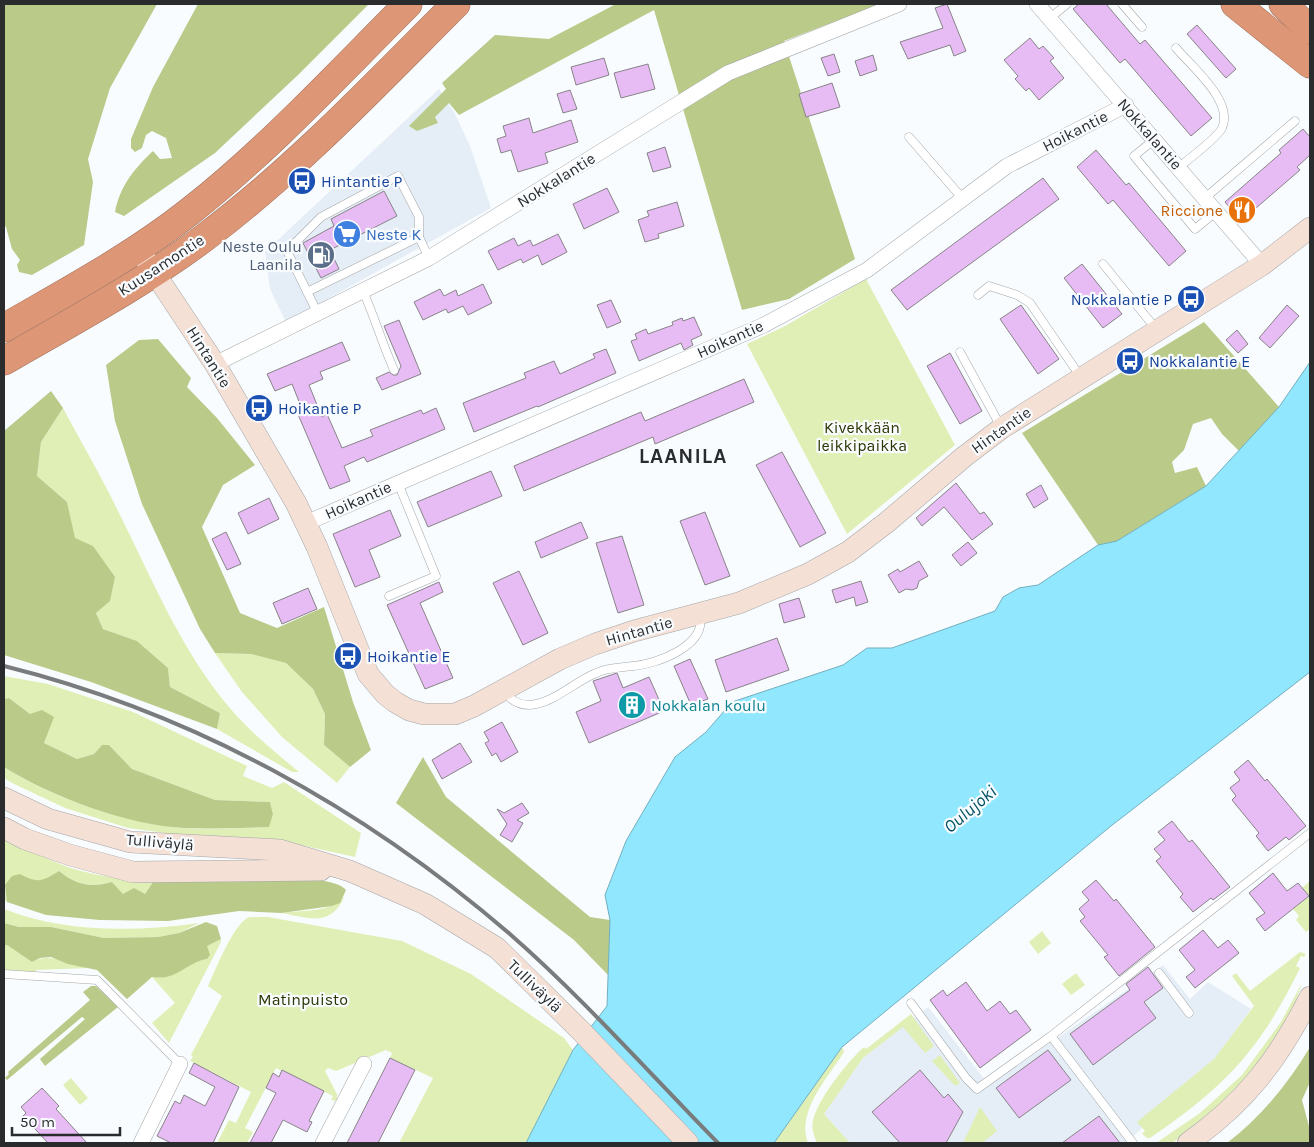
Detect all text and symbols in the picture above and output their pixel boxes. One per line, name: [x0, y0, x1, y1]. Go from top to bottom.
street label: Nokkalantie: [1114, 94, 1186, 174]
street label: Hoikantie: [1039, 106, 1111, 156]
street label: Nokkalantie: [513, 148, 599, 212]
bus stop icon: Hintantie P: [287, 166, 317, 196]
place label: Hintantie P: [321, 172, 402, 191]
restaurant icon: Riccione: [1227, 195, 1257, 225]
place label: Riccione: [1161, 201, 1223, 220]
supermarket icon: Neste K: [332, 219, 362, 249]
place label: Neste K: [366, 225, 422, 244]
street label: Kuusamontie: [114, 230, 208, 300]
place label: Neste Oulu Laanila: [222, 237, 302, 274]
fuel station icon: Neste Oulu Laanila: [306, 240, 336, 270]
bus stop icon: Nokkalantie P: [1176, 284, 1206, 314]
place label: Nokkalantie P: [1071, 290, 1172, 309]
street label: Hoikantie: [694, 316, 766, 362]
street label: Hintantie: [183, 323, 235, 391]
bus stop icon: Nokkalantie E: [1115, 346, 1145, 376]
place label: Nokkalantie E: [1149, 352, 1250, 371]
bus stop icon: Hoikantie P: [244, 393, 274, 423]
place label: Hoikantie P: [278, 399, 361, 418]
street label: Hintantie: [967, 403, 1035, 457]
park label: Kivekkään leikkipaikka: [817, 418, 907, 455]
district label: LAANILA: [639, 444, 727, 468]
street label: Hoikantie: [322, 477, 394, 523]
street label: Hintantie: [603, 612, 675, 650]
bus stop icon: Hoikantie E: [333, 641, 363, 671]
place label: Hoikantie E: [367, 647, 450, 666]
building icon: Nokkalan koulu: [617, 690, 647, 720]
place label: Nokkalan koulu: [651, 696, 766, 715]
water label: Oulujoki: [939, 780, 1001, 838]
street label: Tulliväylä: [125, 830, 195, 854]
street label: Tulliväylä: [504, 956, 566, 1016]
park label: Matinpuisto: [258, 990, 348, 1009]
scale bar: [12, 1104, 120, 1136]
text: 50 m: [20, 1113, 55, 1131]

